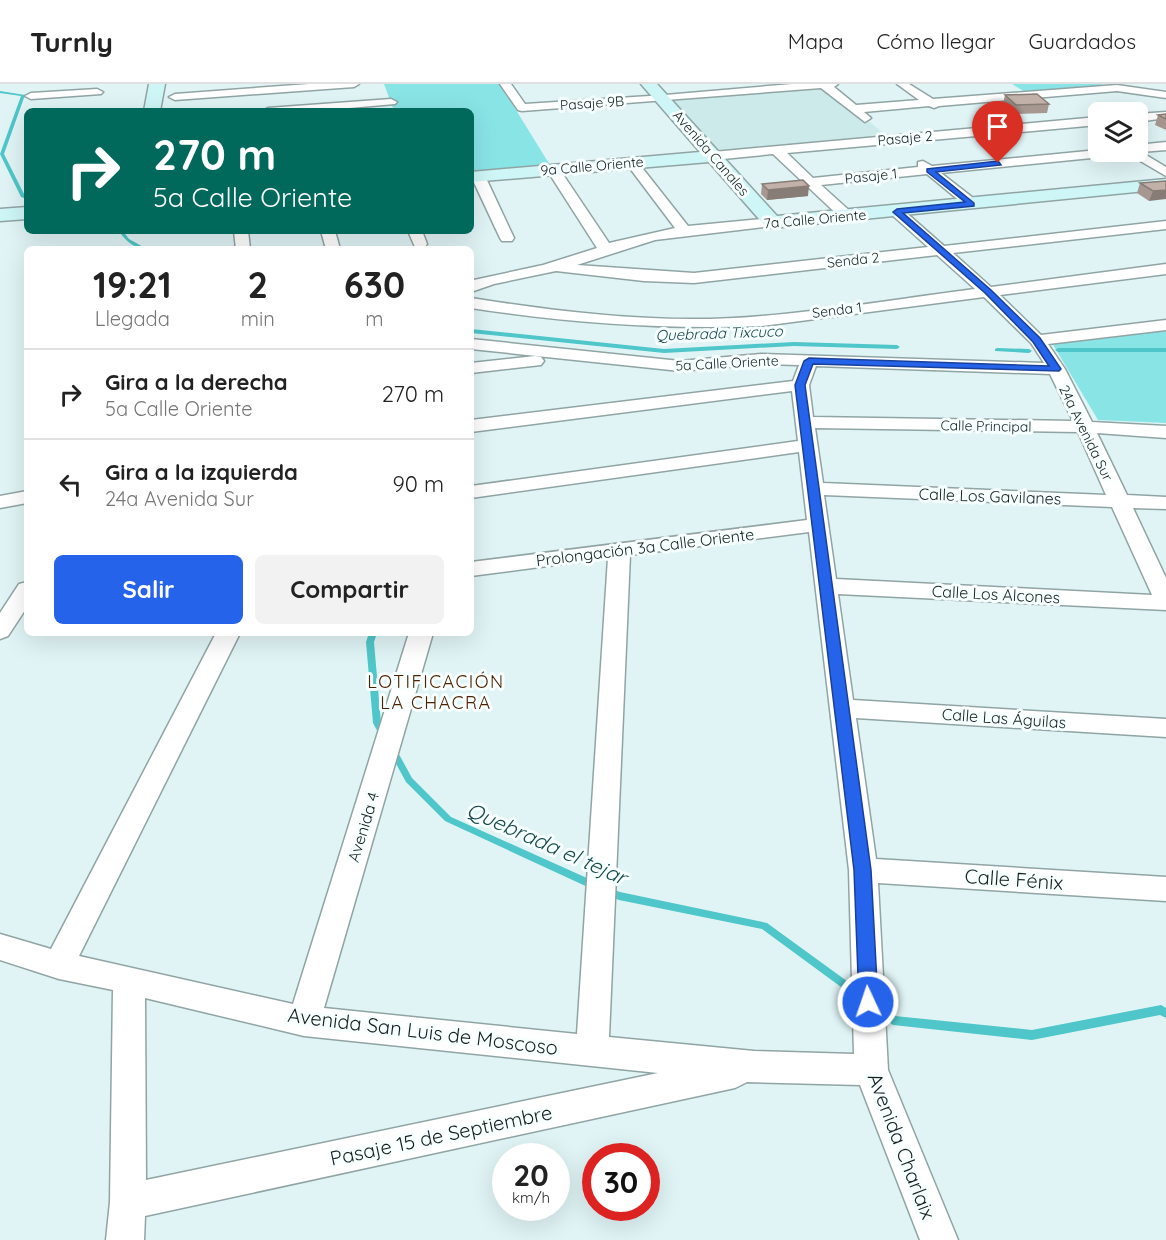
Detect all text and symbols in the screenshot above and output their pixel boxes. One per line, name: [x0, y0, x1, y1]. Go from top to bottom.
text: Turnly: [30, 24, 113, 59]
text: Mapa: [788, 28, 843, 54]
text: Cómo llegar: [876, 28, 995, 54]
text: Guardados: [1028, 28, 1136, 54]
street label: Pasaje 9B: [559, 92, 625, 114]
pin: [972, 101, 1023, 163]
map controls: [1088, 102, 1148, 162]
button: layers: [1088, 102, 1148, 162]
street label: Avenida Canales: [669, 107, 753, 199]
icon: arrive: [981, 110, 1014, 143]
street label: Pasaje 2: [877, 127, 934, 149]
text: 270 m: [153, 128, 276, 181]
icon: right: [54, 132, 132, 210]
street label: 9a Calle Oriente: [540, 153, 644, 179]
street label: Pasaje 1: [844, 164, 898, 188]
text: 5a Calle Oriente: [153, 180, 352, 214]
street label: 7a Calle Oriente: [763, 206, 867, 232]
street label: Senda 2: [826, 248, 880, 272]
text: 19:21: [93, 262, 172, 307]
text: 2: [247, 262, 268, 307]
text: 630: [344, 262, 405, 307]
street label: Senda 1: [811, 298, 863, 322]
text: Llegada: [95, 306, 170, 331]
text: min: [241, 306, 275, 331]
text: m: [365, 306, 383, 331]
water label: Quebrada Tixcuco: [655, 321, 784, 345]
street label: 5a Calle Oriente: [675, 351, 779, 375]
text: Gira a la derecha: [105, 368, 288, 396]
icon: right: [54, 378, 87, 411]
text: 270 m: [382, 380, 444, 408]
street label: 24a Avenida Sur: [1055, 382, 1117, 484]
text: 5a Calle Oriente: [105, 396, 253, 421]
street label: Calle Principal: [940, 416, 1032, 436]
text: Gira a la izquierda: [105, 458, 298, 486]
icon: left: [54, 468, 87, 501]
text: 90 m: [393, 470, 444, 498]
street label: Calle Los Gavilanes: [918, 484, 1062, 508]
text: 24a Avenida Sur: [105, 486, 254, 511]
street label: Prolongación 3a Calle Oriente: [535, 524, 755, 570]
button: Salir: [54, 555, 243, 624]
button: Compartir: [255, 555, 444, 624]
street label: Calle Los Alcones: [931, 581, 1061, 607]
district label: LOTIFICACIÓN LA CHACRA: [367, 670, 505, 714]
street label: Calle Las Águilas: [941, 704, 1067, 732]
street label: Avenida 4: [343, 790, 383, 864]
water label: Quebrada el tejar: [463, 796, 634, 891]
street label: Calle Fénix: [964, 863, 1064, 895]
position arrow: [836, 970, 900, 1034]
street label: Avenida San Luis de Moscoso: [286, 1002, 560, 1060]
street label: Avenida Charlaix: [863, 1069, 941, 1223]
street label: Pasaje 15 de Septiembre: [328, 1099, 554, 1171]
speed limit sign: 30: [582, 1143, 660, 1221]
text: 20: [513, 1156, 549, 1194]
text: km/h: [512, 1188, 550, 1207]

